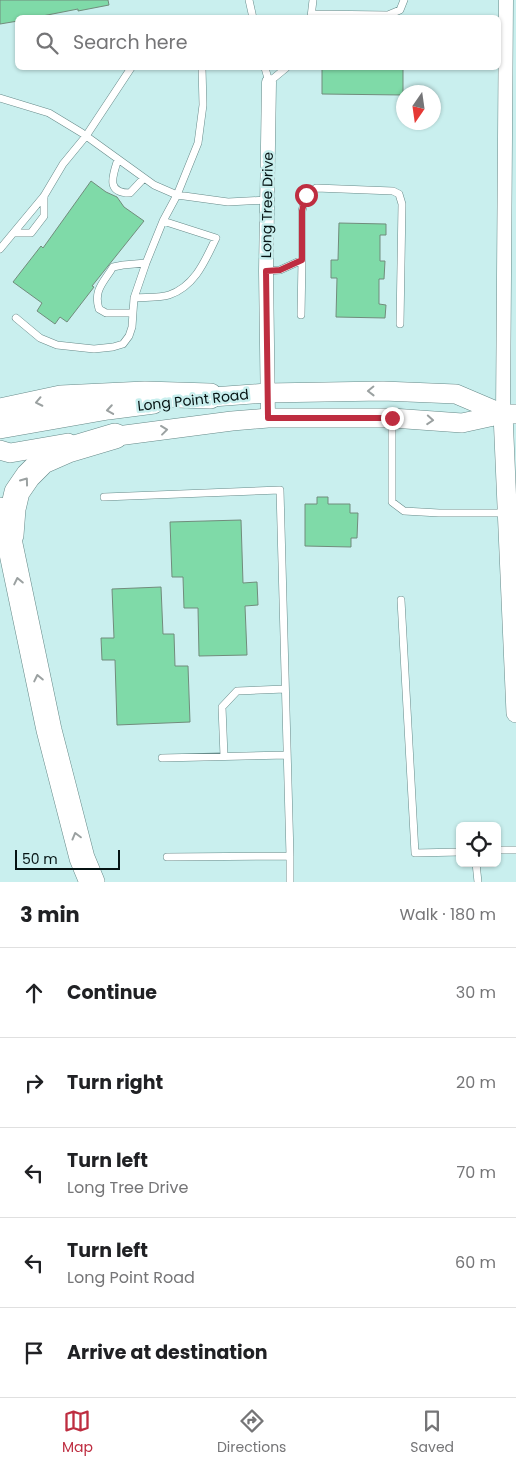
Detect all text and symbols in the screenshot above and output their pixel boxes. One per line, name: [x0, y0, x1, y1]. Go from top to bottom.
search box: [15, 15, 501, 70]
icon: search: [33, 29, 61, 57]
text: Search here: [73, 29, 187, 56]
north arrow: [396, 85, 441, 130]
street label: Long Tree Drive: [256, 151, 278, 258]
route start: [295, 184, 318, 207]
street label: Long Point Road: [136, 384, 250, 416]
one-way arrow: [367, 386, 374, 396]
one-way arrow: [35, 397, 44, 407]
one-way arrow: [105, 405, 114, 415]
route end: [381, 407, 404, 430]
one-way arrow: [427, 415, 435, 426]
one-way arrow: [160, 425, 168, 436]
one-way arrow: [19, 477, 28, 487]
one-way arrow: [13, 577, 24, 586]
one-way arrow: [34, 674, 44, 682]
map controls: [456, 822, 501, 867]
button: locate: [456, 822, 501, 867]
one-way arrow: [72, 832, 82, 841]
scale bar: [15, 847, 120, 870]
text: 50 m: [22, 849, 58, 869]
text: 3 min: [20, 900, 80, 929]
text: Walk · 180 m: [399, 903, 496, 926]
icon: ahead: [20, 979, 48, 1007]
text: Continue: [67, 979, 157, 1006]
text: 30 m: [456, 981, 496, 1004]
icon: right: [20, 1069, 48, 1097]
text: Turn right: [67, 1069, 163, 1096]
text: 20 m: [456, 1071, 496, 1094]
text: Turn left: [67, 1147, 148, 1174]
icon: left: [20, 1159, 48, 1187]
text: 70 m: [456, 1161, 496, 1184]
text: Long Tree Drive: [67, 1176, 188, 1199]
text: Turn left: [67, 1237, 148, 1264]
icon: left: [20, 1249, 48, 1277]
text: 60 m: [455, 1251, 496, 1274]
text: Long Point Road: [67, 1266, 195, 1289]
icon: arrive: [20, 1339, 48, 1367]
text: Arrive at destination: [67, 1339, 268, 1366]
tab: Map: [62, 1407, 93, 1458]
tab: Directions: [217, 1407, 286, 1458]
tab: Saved: [410, 1407, 454, 1458]

